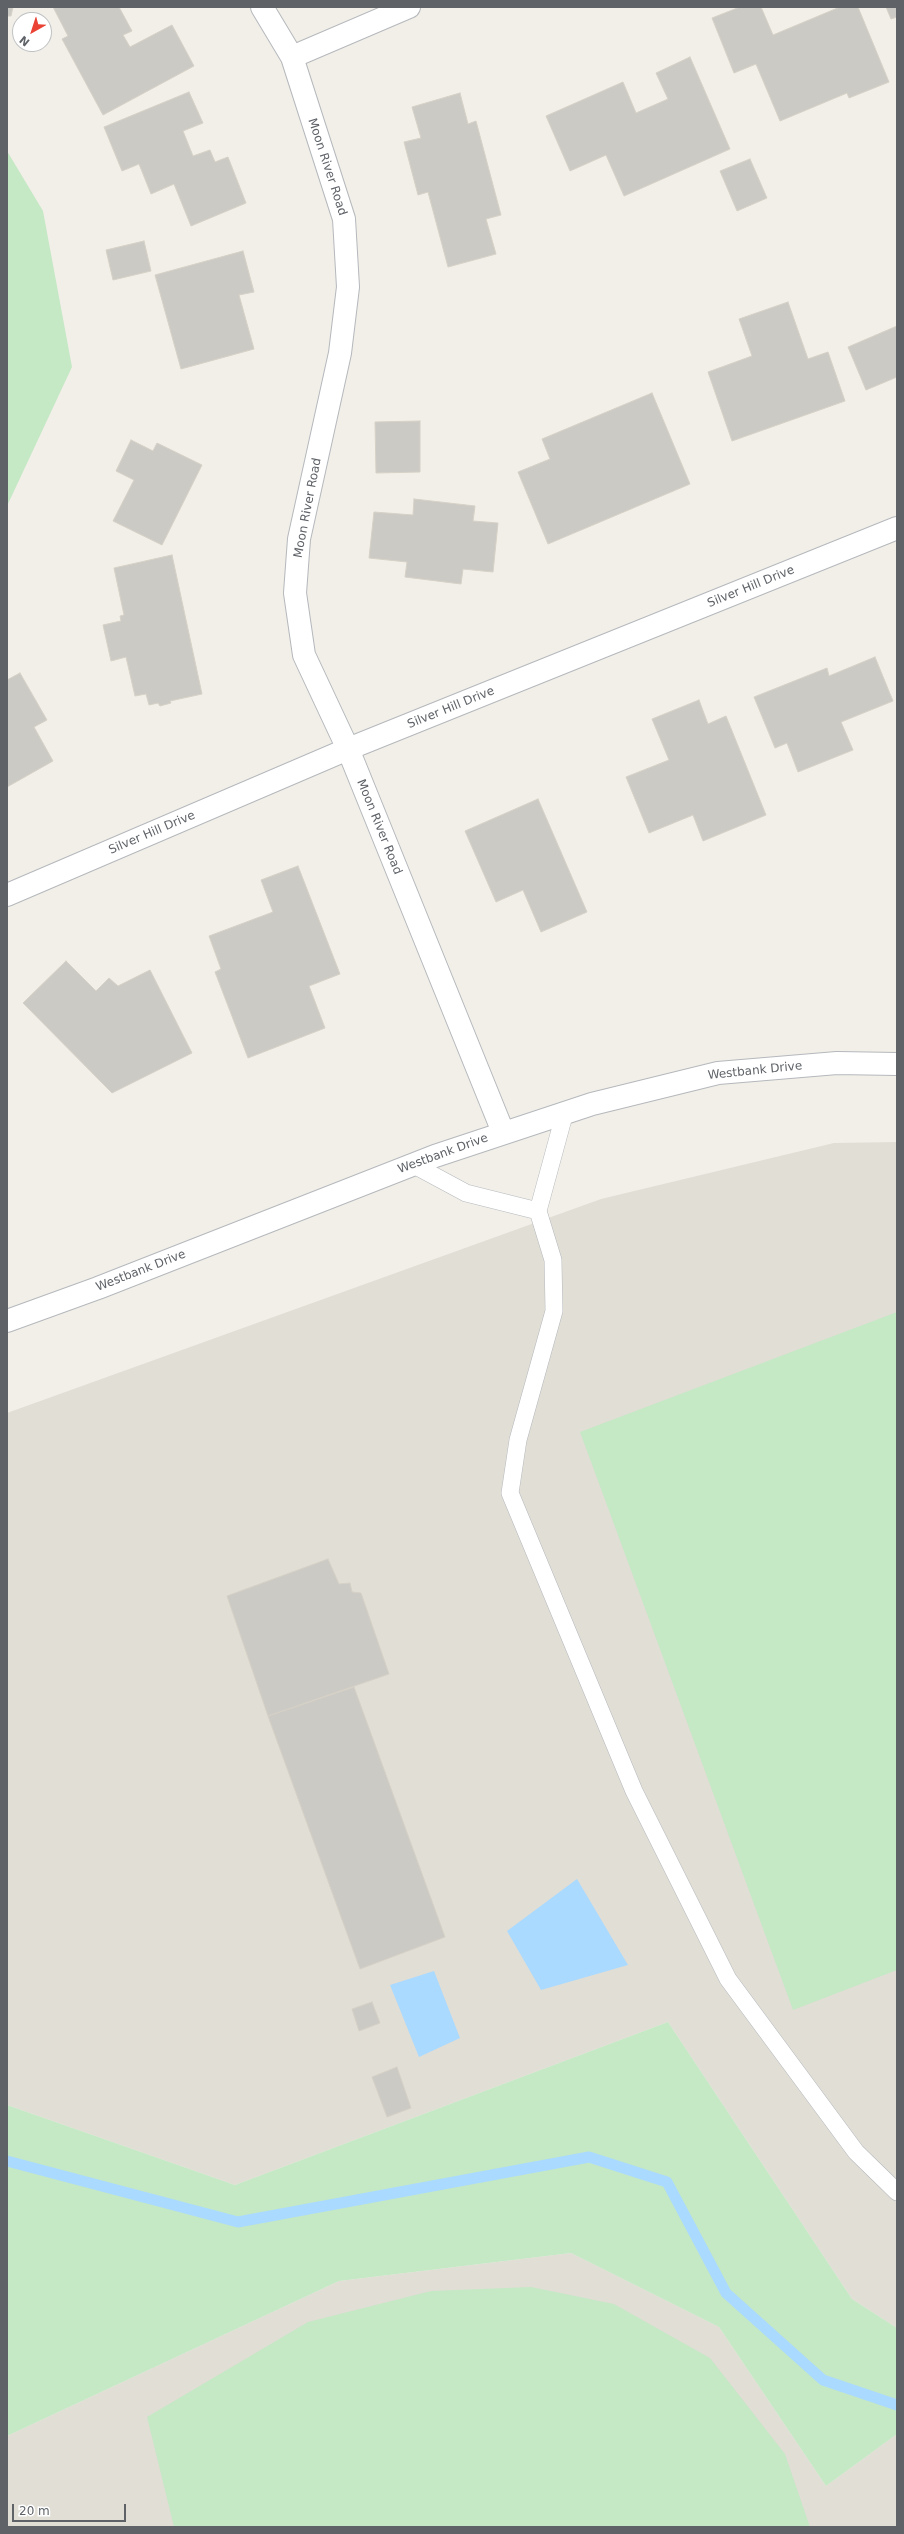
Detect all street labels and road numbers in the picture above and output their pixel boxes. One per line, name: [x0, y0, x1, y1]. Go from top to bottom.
street label: Moon River Road: [304, 117, 350, 217]
street label: Moon River Road: [291, 457, 325, 559]
street label: Silver Hill Drive: [705, 563, 797, 611]
street label: Silver Hill Drive: [405, 684, 497, 732]
street label: Moon River Road: [353, 777, 405, 877]
street label: Silver Hill Drive: [107, 808, 197, 858]
street label: Westbank Drive: [707, 1059, 803, 1083]
street label: Westbank Drive: [396, 1131, 490, 1177]
street label: Westbank Drive: [94, 1247, 188, 1295]

